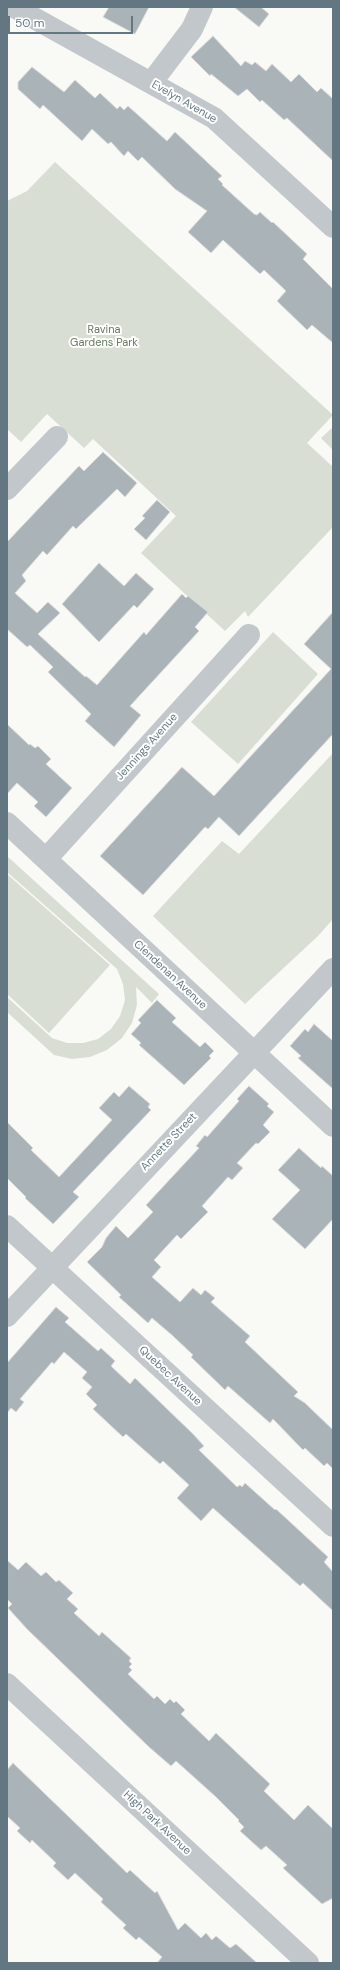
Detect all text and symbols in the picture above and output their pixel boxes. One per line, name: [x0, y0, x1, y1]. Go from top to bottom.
scale bar: [10, 8, 135, 34]
text: 50 m: [15, 15, 44, 31]
street label: Evelyn Avenue: [149, 78, 219, 126]
park label: Ravina Gardens Park: [70, 323, 138, 349]
street label: Jennings Avenue: [114, 711, 180, 783]
street label: Clendenan Avenue: [131, 938, 209, 1012]
street label: Annette Street: [138, 1111, 200, 1173]
street label: Quebec Avenue: [136, 1344, 204, 1408]
street label: High Park Avenue: [120, 1788, 194, 1858]

